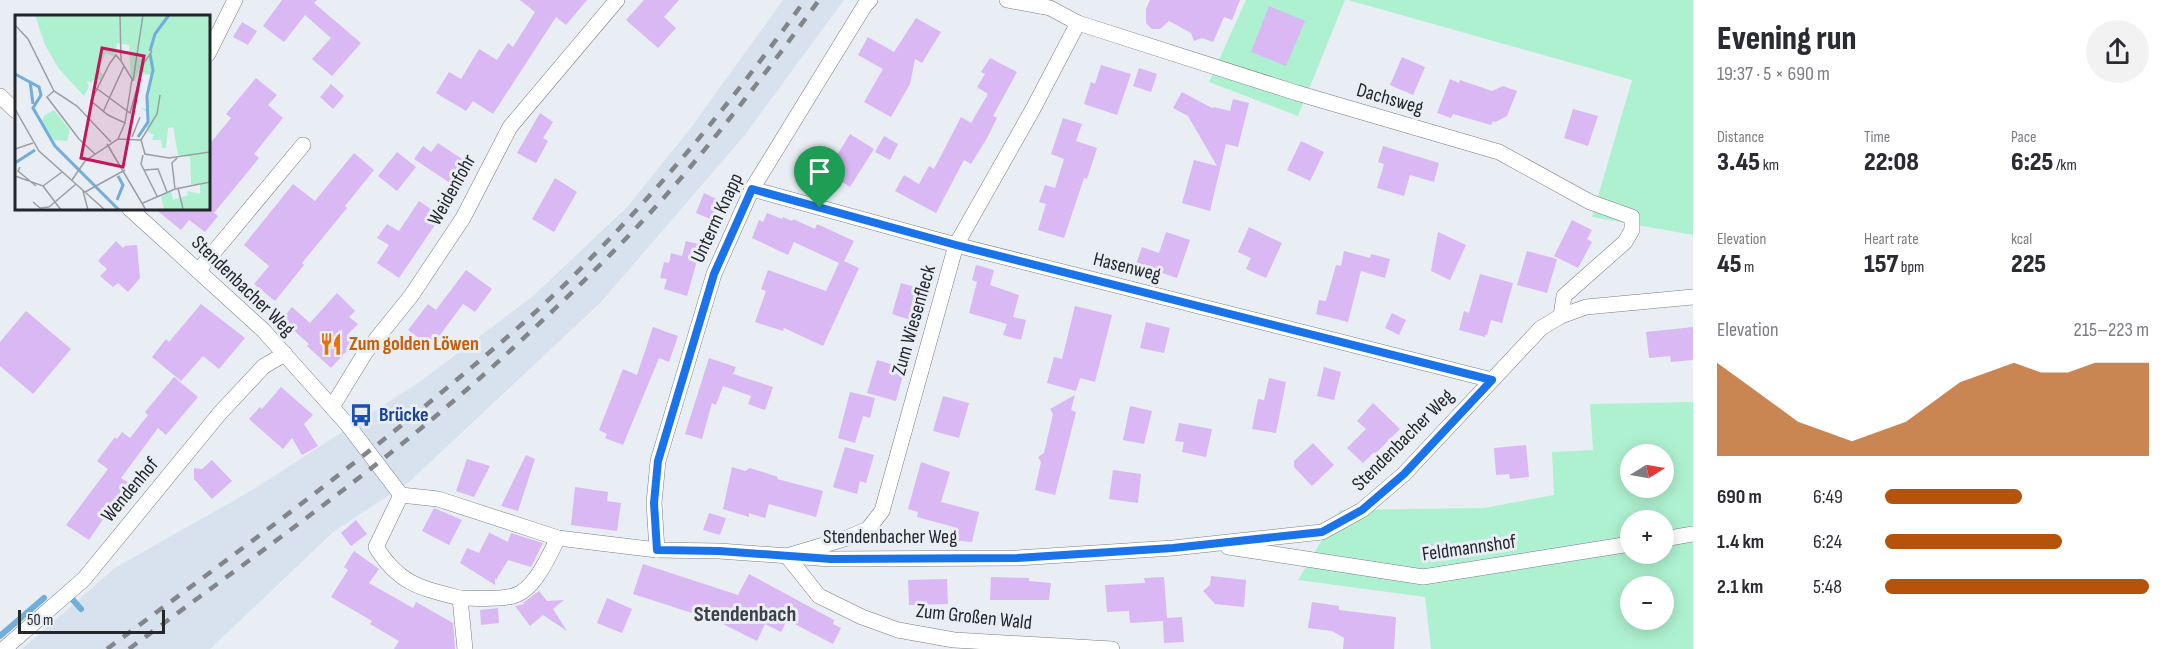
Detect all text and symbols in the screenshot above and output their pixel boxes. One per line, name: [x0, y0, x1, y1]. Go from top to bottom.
inset map: [15, 15, 210, 210]
text: Evening run: [1717, 19, 1857, 59]
button: share: [2086, 20, 2149, 83]
text: 19:37 · 5 × 690 m: [1717, 62, 1830, 86]
street label: Dachsweg: [1354, 78, 1426, 120]
text: Distance: [1717, 128, 1764, 147]
text: Time: [1864, 128, 1890, 147]
text: Pace: [2011, 128, 2036, 147]
pin: [794, 146, 845, 208]
text: 3.45: [1717, 147, 1760, 178]
text: 22:08: [1864, 147, 1919, 178]
text: 6:25: [2011, 147, 2053, 178]
street label: Weidenfohr: [423, 150, 481, 230]
icon: arrive: [803, 155, 836, 188]
text: km: [1760, 156, 1779, 175]
text: /km: [2053, 156, 2077, 175]
street label: Unterm Knapp: [686, 169, 748, 267]
text: Elevation: [1717, 230, 1766, 249]
text: Heart rate: [1864, 230, 1919, 249]
text: kcal: [2011, 230, 2032, 249]
street label: Stendenbacher Weg: [186, 231, 300, 341]
street label: Hasenweg: [1091, 247, 1163, 287]
text: 45: [1717, 249, 1742, 280]
text: 157: [1864, 249, 1898, 280]
text: 225: [2011, 249, 2046, 280]
text: m: [1742, 258, 1754, 277]
text: bpm: [1898, 258, 1924, 277]
street label: Zum Wiesenfleck: [887, 262, 941, 378]
text: Elevation: [1717, 318, 1779, 342]
text: 215–223 m: [2074, 318, 2149, 342]
restaurant icon: Zum golden Löwen: [318, 331, 344, 357]
place label: Zum golden Löwen: [349, 332, 479, 356]
street label: Stendenbacher Weg: [1347, 384, 1459, 496]
bus stop icon: Brücke: [348, 402, 374, 428]
place label: Brücke: [379, 403, 429, 427]
north arrow: [1620, 444, 1674, 498]
map controls: [1620, 444, 1674, 630]
street label: Wendenhof: [96, 453, 164, 527]
text: 690 m: [1717, 485, 1762, 509]
text: 6:49: [1813, 485, 1843, 509]
button: +: [1620, 510, 1674, 564]
street label: Stendenbacher Weg: [823, 525, 957, 549]
street label: Feldmannshof: [1420, 529, 1518, 566]
text: 1.4 km: [1717, 530, 1764, 554]
text: 6:24: [1813, 530, 1842, 554]
text: 2.1 km: [1717, 575, 1763, 599]
text: 5:48: [1813, 575, 1842, 599]
button: −: [1620, 576, 1674, 630]
street label: Zum Großen Wald: [915, 599, 1033, 635]
district label: Stendenbach: [694, 601, 796, 628]
scale bar: [18, 607, 165, 634]
text: 50 m: [27, 611, 53, 630]

